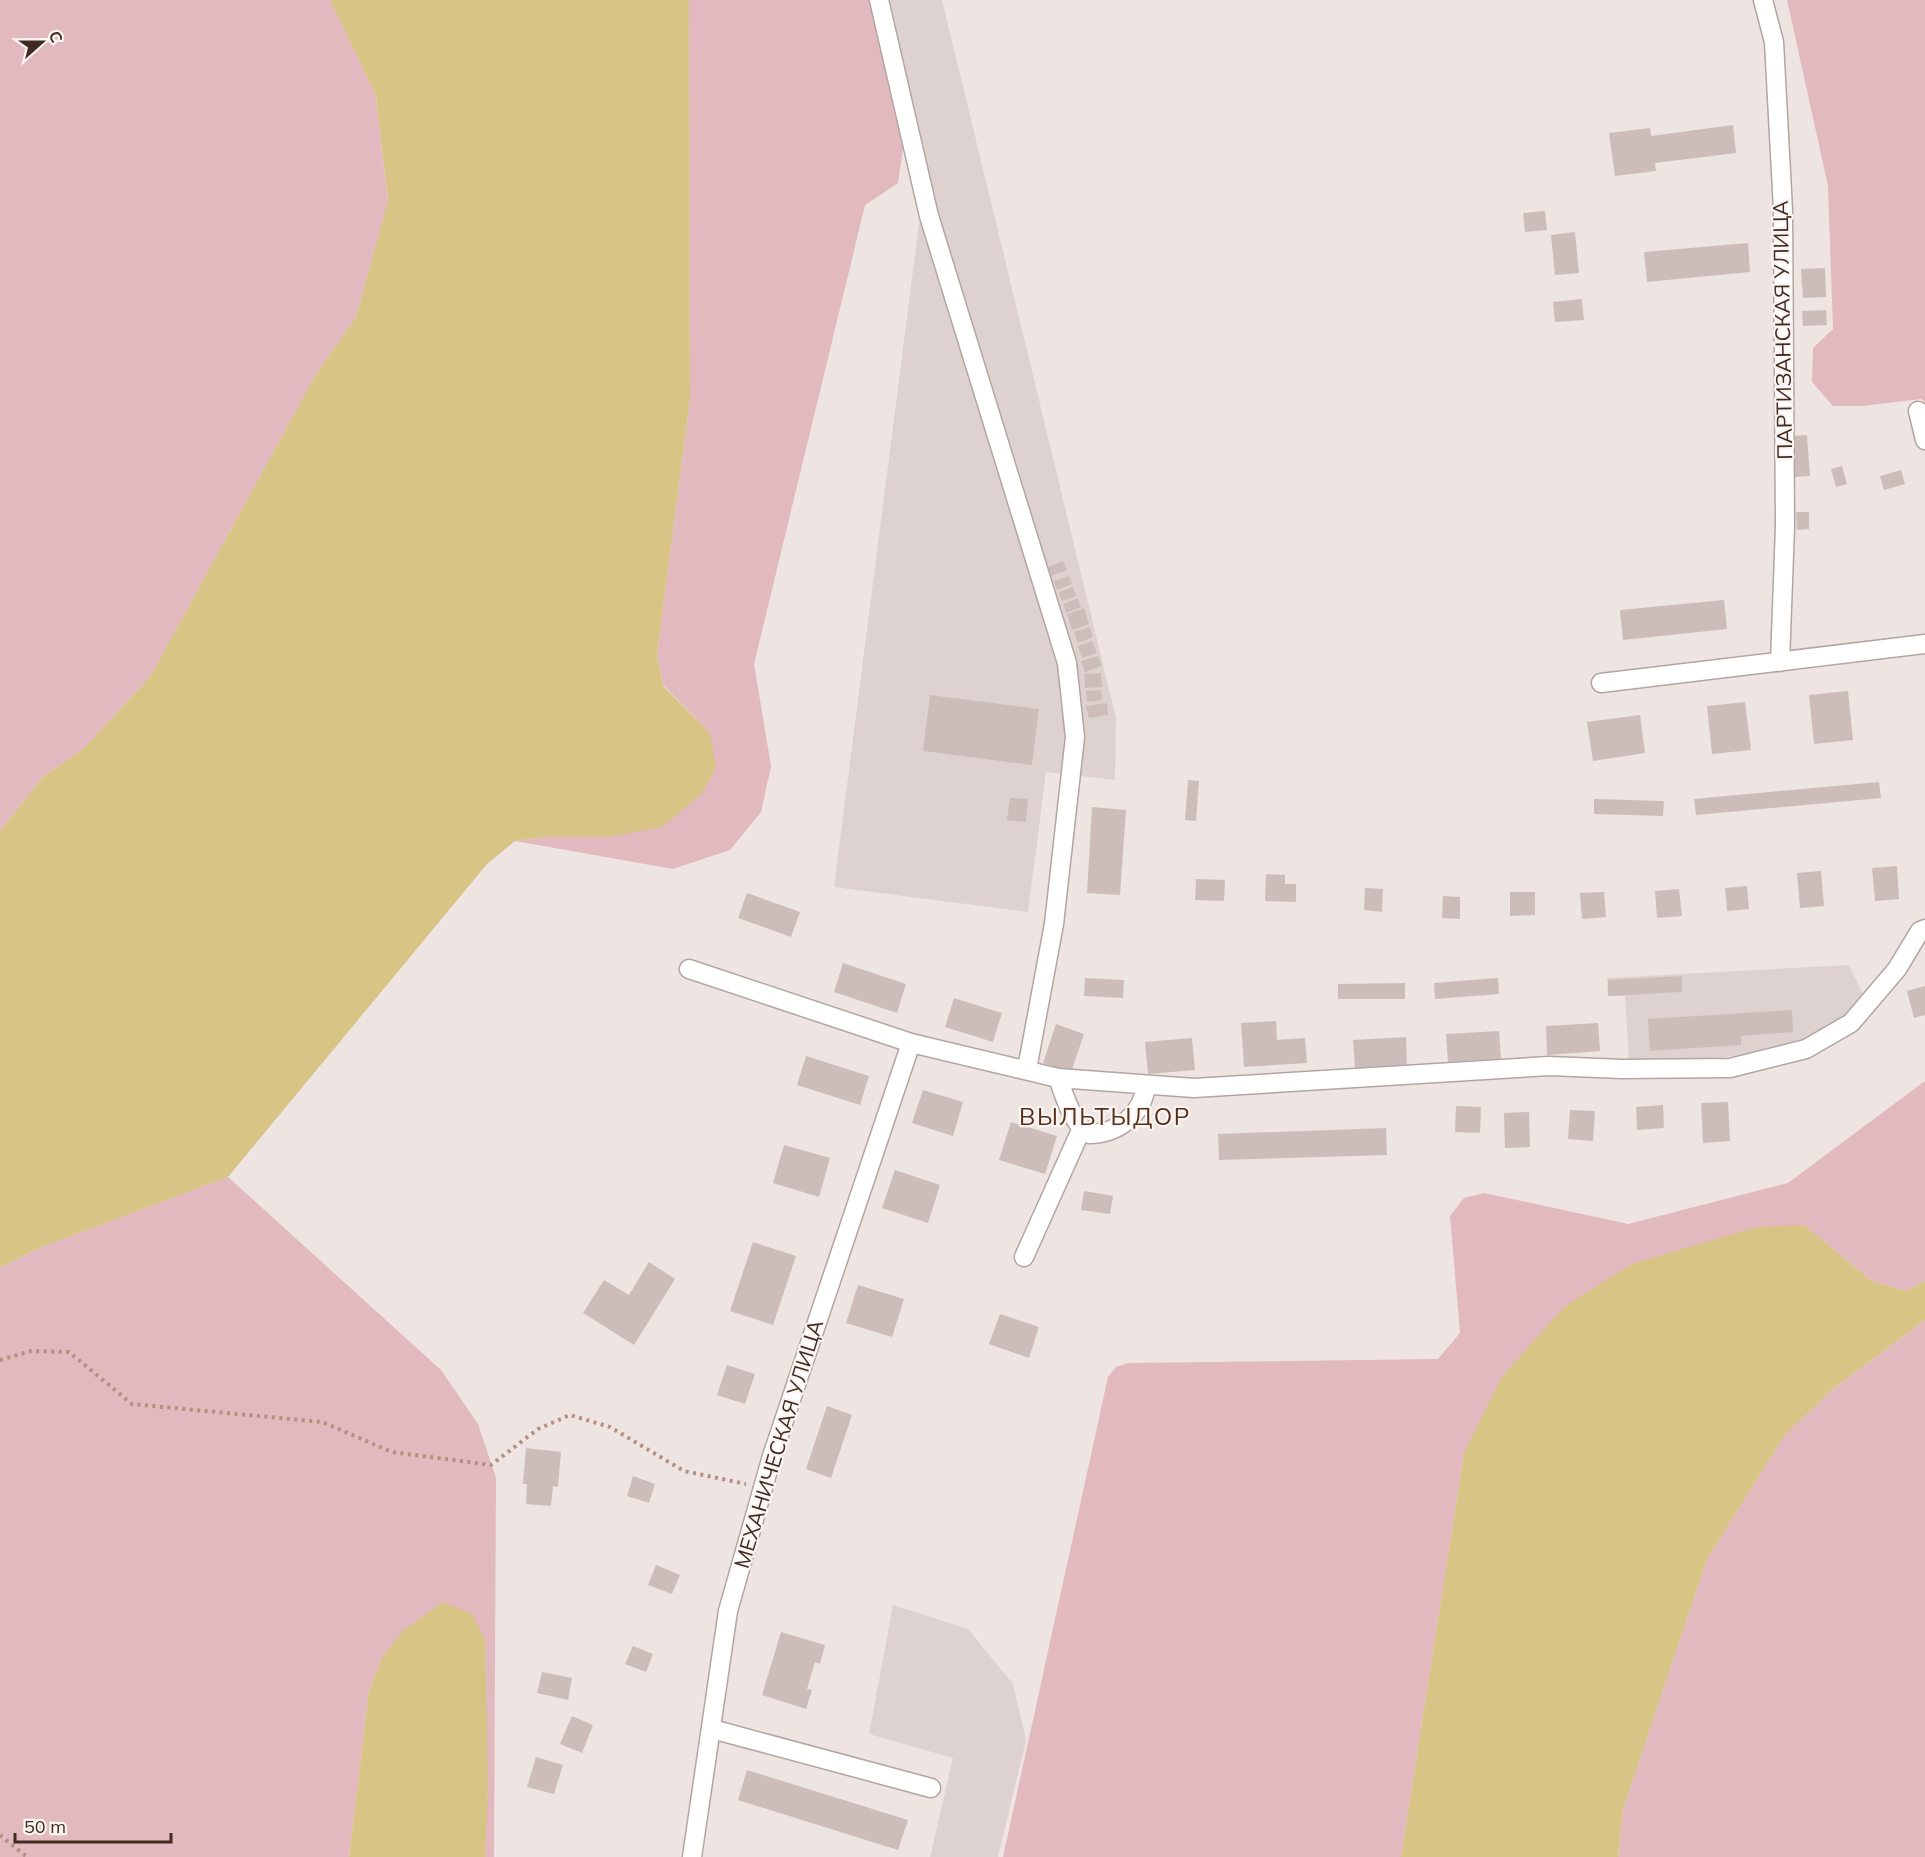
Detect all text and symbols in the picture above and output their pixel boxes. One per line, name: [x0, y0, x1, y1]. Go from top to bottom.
north arrow: [12, 12, 72, 72]
text: С: [45, 28, 67, 45]
street label: ПАРТИЗАНСКАЯ УЛИЦА: [1767, 200, 1797, 460]
district label: ВЫЛЬТЫДОР: [1019, 1101, 1191, 1131]
street label: МЕХАНИЧЕСКАЯ УЛИЦА: [728, 1316, 828, 1571]
scale bar: [15, 1806, 171, 1844]
text: 50 m: [24, 1815, 66, 1838]

